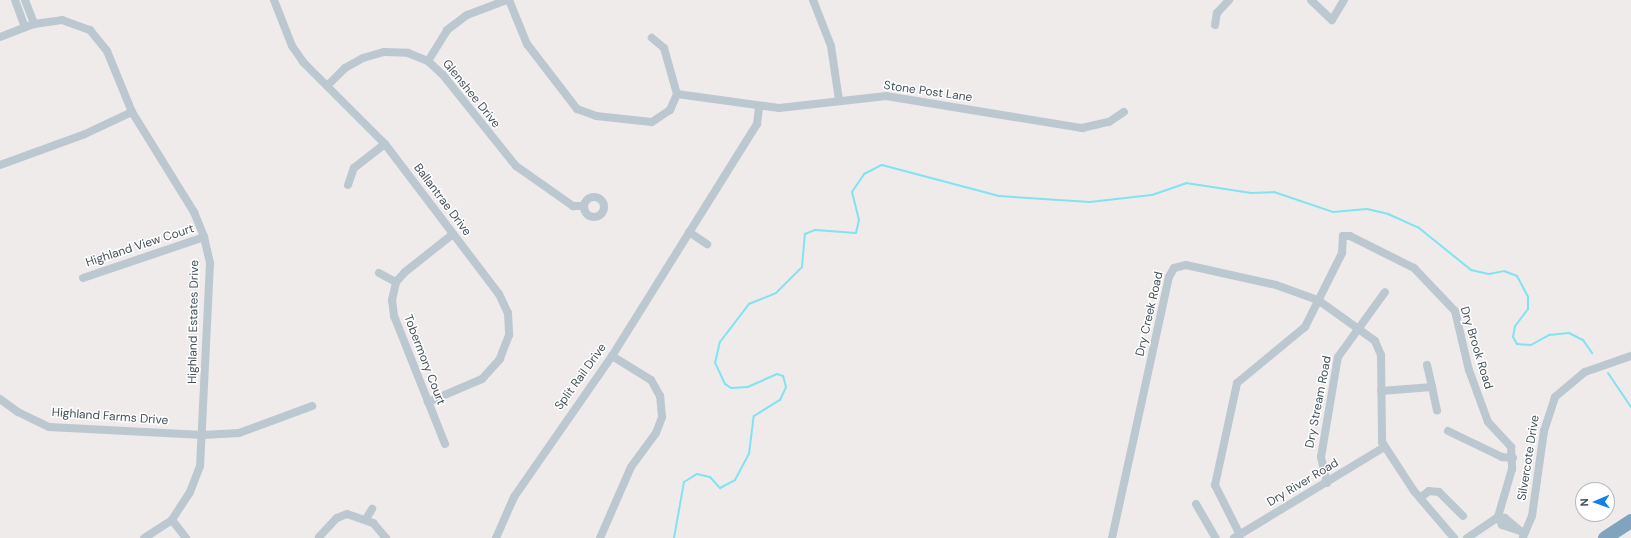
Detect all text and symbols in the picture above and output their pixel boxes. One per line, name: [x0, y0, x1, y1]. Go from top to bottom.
street label: Glenshee Drive: [439, 57, 503, 131]
street label: Stone Post Lane: [883, 79, 973, 105]
street label: Ballantrae Drive: [410, 161, 474, 239]
street label: Highland View Court: [84, 222, 196, 270]
street label: Highland Estates Drive: [186, 260, 202, 384]
street label: Dry Creek Road: [1133, 270, 1167, 358]
street label: Dry Brook Road: [1457, 305, 1495, 391]
street label: Tobermory Court: [400, 313, 448, 407]
street label: Split Rail Drive: [552, 341, 610, 413]
street label: Dry Stream Road: [1303, 355, 1335, 449]
street label: Highland Farms Drive: [51, 406, 169, 428]
street label: Silvercote Drive: [1515, 414, 1543, 502]
street label: Dry River Road: [1265, 456, 1341, 510]
north arrow: [1575, 482, 1615, 522]
text: N: [1577, 498, 1591, 507]

